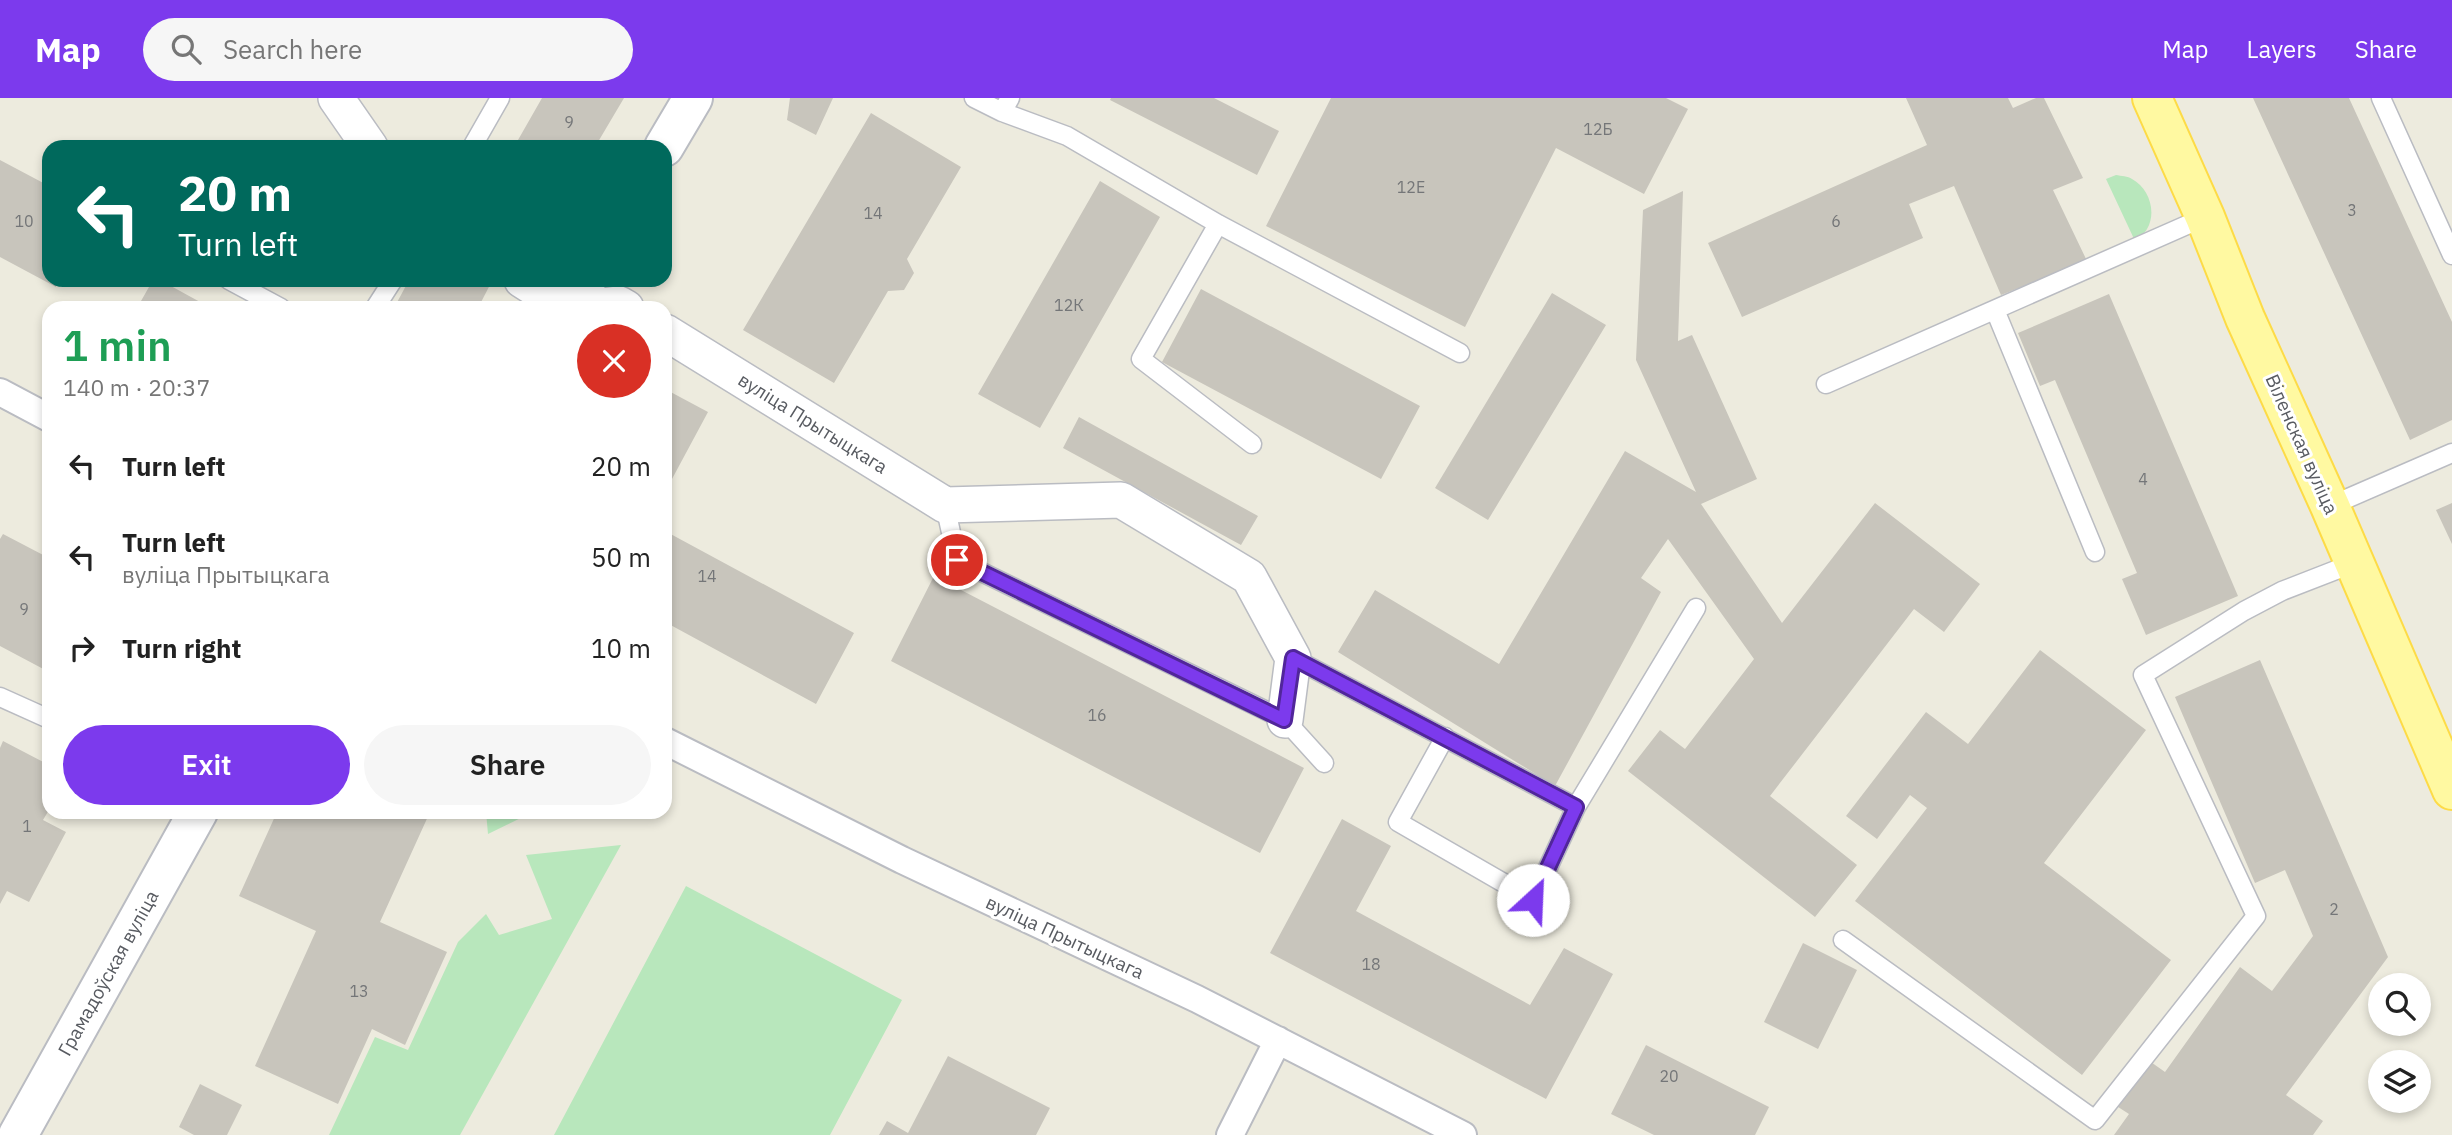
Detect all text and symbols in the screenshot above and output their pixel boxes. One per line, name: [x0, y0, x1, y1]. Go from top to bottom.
search box: [143, 18, 633, 81]
text: Map: [35, 28, 101, 71]
icon: search: [167, 30, 205, 68]
text: Search here: [223, 32, 362, 66]
text: Map: [2162, 33, 2209, 65]
text: Layers: [2247, 33, 2317, 65]
text: Share: [2355, 33, 2417, 65]
house number: 9: [564, 112, 574, 132]
house number: 12Б: [1583, 119, 1613, 139]
text: 20 m: [178, 161, 292, 224]
icon: left: [63, 168, 154, 259]
house number: 12Е: [1397, 177, 1425, 197]
house number: 3: [2347, 200, 2357, 220]
house number: 14: [863, 203, 883, 223]
house number: 10: [14, 211, 34, 231]
house number: 6: [1831, 211, 1841, 231]
text: Turn left: [178, 223, 298, 265]
house number: 12К: [1054, 295, 1084, 315]
text: 1 min: [63, 318, 172, 373]
button: close: [577, 324, 651, 398]
street label: вуліца Прытыцкага: [734, 367, 892, 479]
street label: Віленская вуліца: [2260, 370, 2344, 518]
text: 140 m · 20:37: [63, 372, 210, 402]
icon: left: [63, 447, 101, 485]
text: Turn left: [122, 449, 225, 483]
text: 20 m: [591, 449, 651, 483]
house number: 4: [2138, 469, 2148, 489]
text: Turn left: [122, 525, 225, 559]
pin: [927, 530, 987, 590]
icon: left: [63, 538, 101, 576]
text: 50 m: [591, 540, 651, 574]
icon: arrive: [938, 541, 976, 579]
text: вуліца Прытыцкага: [122, 559, 330, 589]
house number: 14: [697, 566, 717, 586]
house number: 9: [19, 599, 29, 619]
icon: right: [63, 629, 101, 667]
text: Turn right: [122, 631, 241, 665]
text: 10 m: [591, 631, 651, 665]
house number: 16: [1087, 705, 1107, 725]
button: Exit: [63, 725, 350, 805]
button: Share: [364, 725, 651, 805]
house number: 1: [22, 816, 32, 836]
position arrow: [1496, 863, 1570, 937]
street label: Грамадоўская вуліца: [52, 886, 164, 1060]
street label: вуліца Прытыцкага: [982, 890, 1148, 984]
house number: 2: [2329, 899, 2339, 919]
house number: 18: [1361, 954, 1381, 974]
map controls: [2368, 973, 2431, 1113]
button: search: [2368, 973, 2431, 1036]
house number: 13: [349, 981, 369, 1001]
button: layers: [2368, 1050, 2431, 1113]
house number: 20: [1659, 1066, 1679, 1086]

